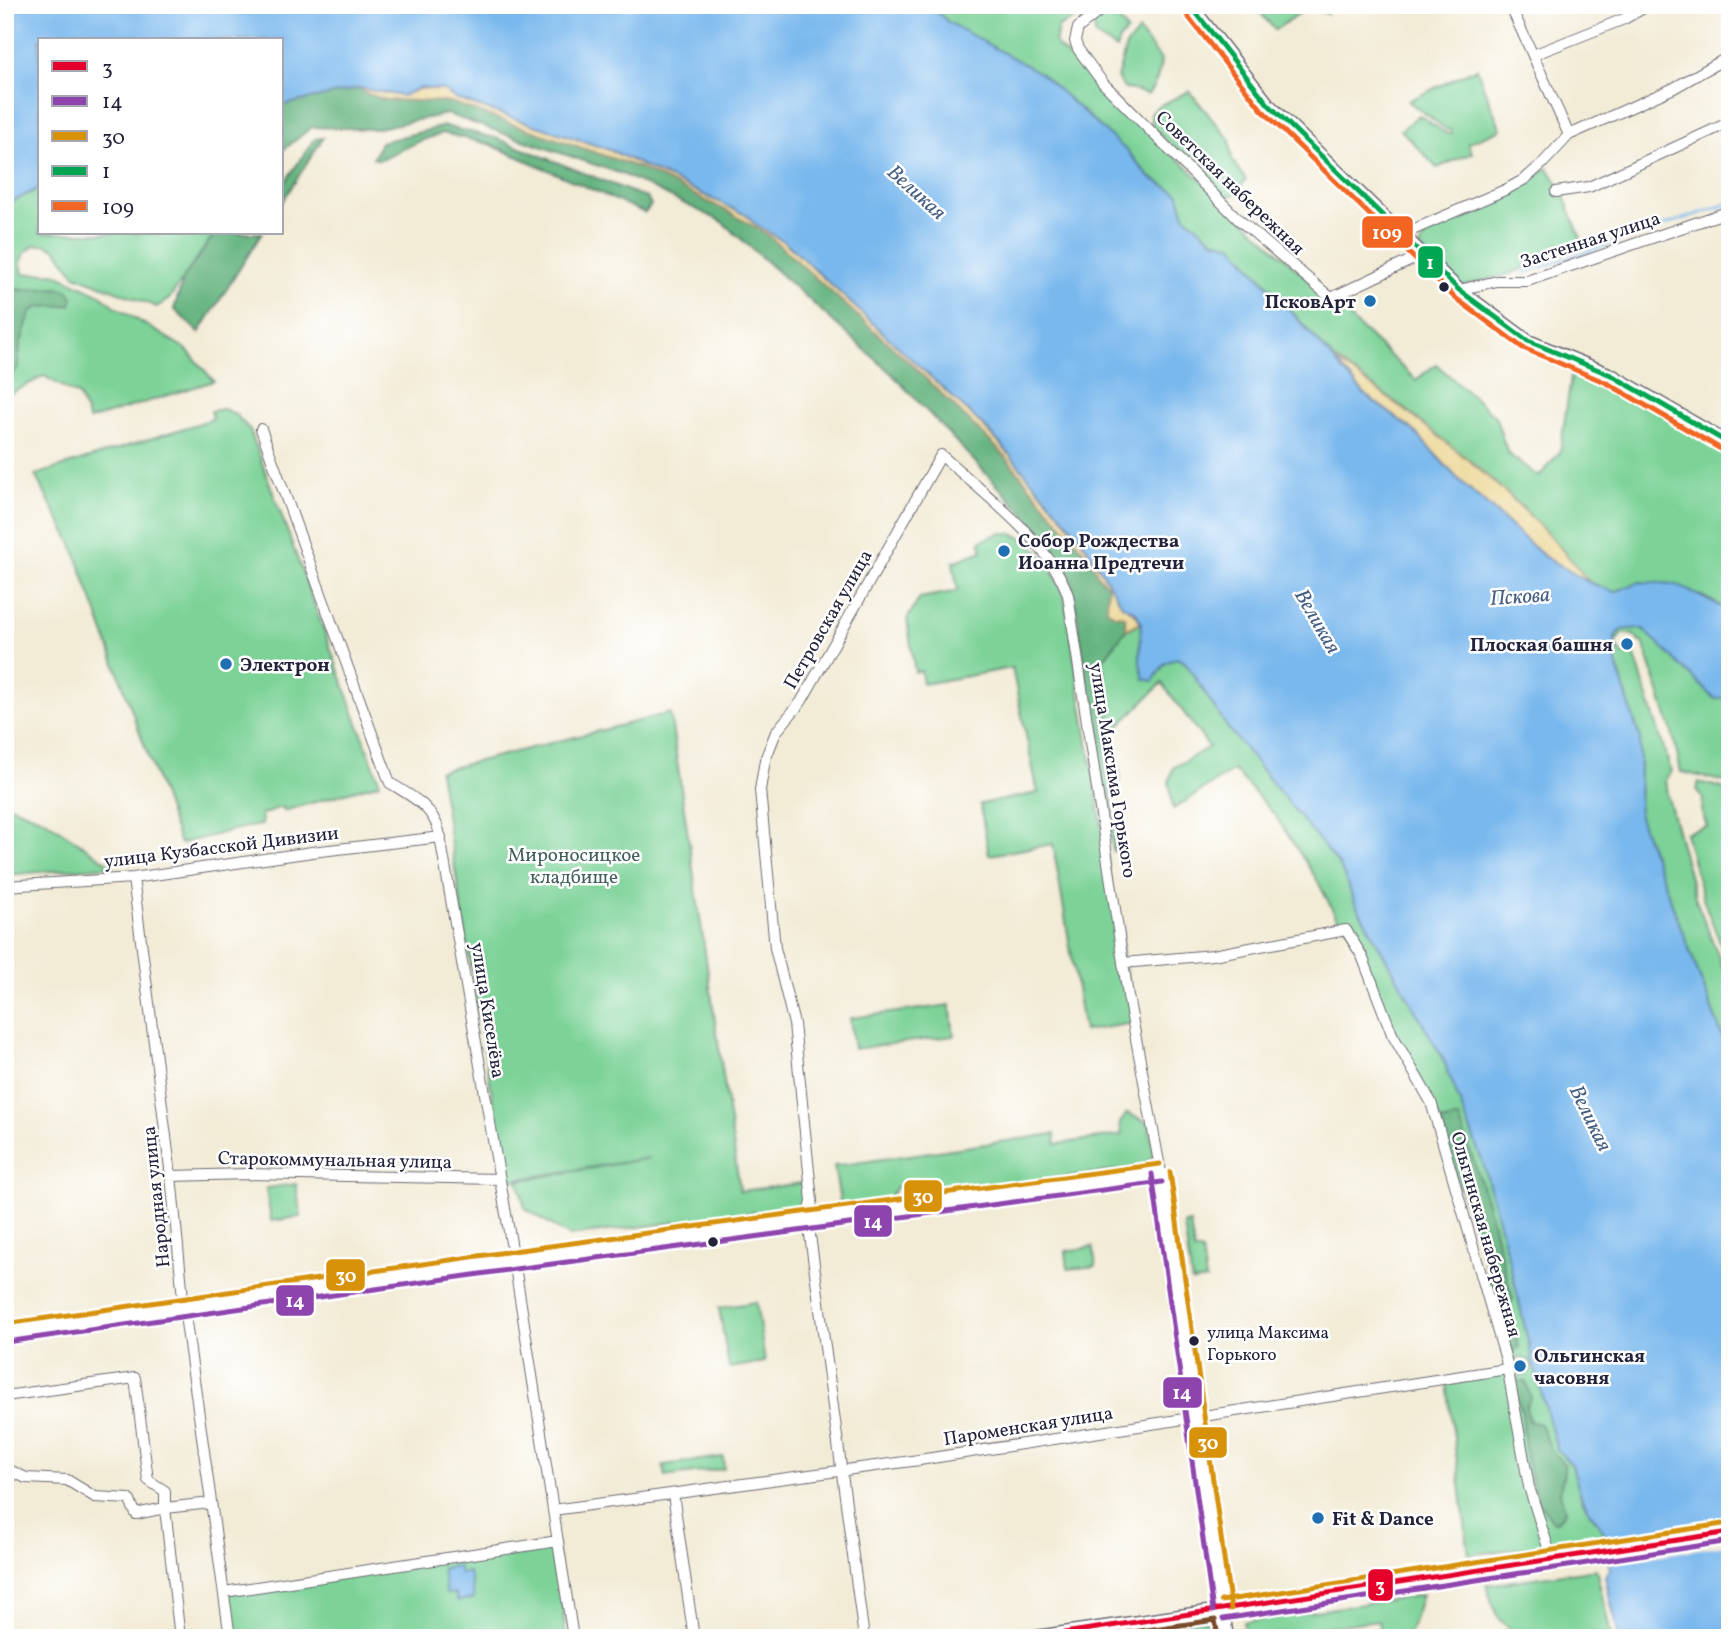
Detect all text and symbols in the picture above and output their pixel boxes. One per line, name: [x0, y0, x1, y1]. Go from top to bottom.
legend: [38, 38, 284, 234]
text: 3: [102, 54, 113, 83]
text: 14: [102, 88, 123, 117]
street label: Советская набережная: [1149, 105, 1310, 262]
text: 30: [102, 124, 125, 153]
text: 1: [102, 158, 110, 187]
water label: Великая: [880, 159, 952, 227]
text: 109: [102, 194, 134, 223]
street label: Застенная улица: [1517, 206, 1664, 276]
line badge: 109: [1361, 215, 1414, 249]
text: 109: [1372, 221, 1402, 247]
line badge: 1: [1417, 245, 1444, 279]
text: 1: [1426, 251, 1434, 277]
unlabelled marker: [1437, 280, 1451, 294]
place label: ПсковАрт: [1265, 290, 1357, 316]
marker: ПсковАрт: [1362, 293, 1378, 309]
place label: Собор Рождества Иоанна Предтечи: [1018, 529, 1184, 577]
marker: Собор Рождества Иоанна Предтечи: [996, 543, 1012, 559]
street label: Петровская улица: [778, 545, 879, 695]
water label: Пскова: [1489, 581, 1551, 614]
water label: Великая: [1287, 584, 1347, 660]
place label: Плоская башня: [1470, 633, 1613, 659]
marker: Плоская башня: [1619, 636, 1635, 652]
place label: Электрон: [240, 653, 330, 679]
marker: Электрон: [218, 656, 234, 672]
street label: улица Максима Горького: [1082, 661, 1142, 880]
street label: улица Кузбасской Дивизии: [102, 821, 340, 875]
park label: Мироносицкое кладбище: [508, 843, 640, 891]
street label: улица Киселёва: [463, 941, 511, 1080]
water label: Великая: [1561, 1081, 1618, 1157]
street label: Народная улица: [137, 1125, 177, 1269]
street label: Ольгинская набережная: [1443, 1129, 1527, 1340]
street label: Старокоммунальная улица: [218, 1146, 452, 1176]
line badge: 30: [903, 1179, 943, 1213]
text: 30: [912, 1185, 934, 1211]
line badge: 14: [853, 1204, 893, 1238]
text: 14: [863, 1210, 883, 1236]
unlabelled marker: [706, 1235, 720, 1249]
line badge: 30: [325, 1258, 366, 1292]
text: 30: [335, 1264, 357, 1290]
line badge: 14: [275, 1284, 315, 1317]
text: 14: [285, 1289, 305, 1315]
place label: улица Максима Горького: [1207, 1322, 1329, 1367]
marker: улица Максима Горького: [1187, 1334, 1201, 1348]
place label: Ольгинская часовня: [1534, 1344, 1645, 1392]
marker: Ольгинская часовня: [1512, 1358, 1528, 1374]
line badge: 14: [1162, 1376, 1203, 1409]
text: 14: [1172, 1381, 1192, 1407]
street label: Пароменская улица: [942, 1401, 1115, 1453]
line badge: 30: [1188, 1426, 1228, 1459]
text: 30: [1197, 1431, 1219, 1457]
place label: Fit & Dance: [1332, 1507, 1434, 1533]
marker: Fit & Dance: [1310, 1510, 1326, 1526]
line badge: 3: [1367, 1568, 1394, 1602]
text: 3: [1375, 1574, 1385, 1600]

